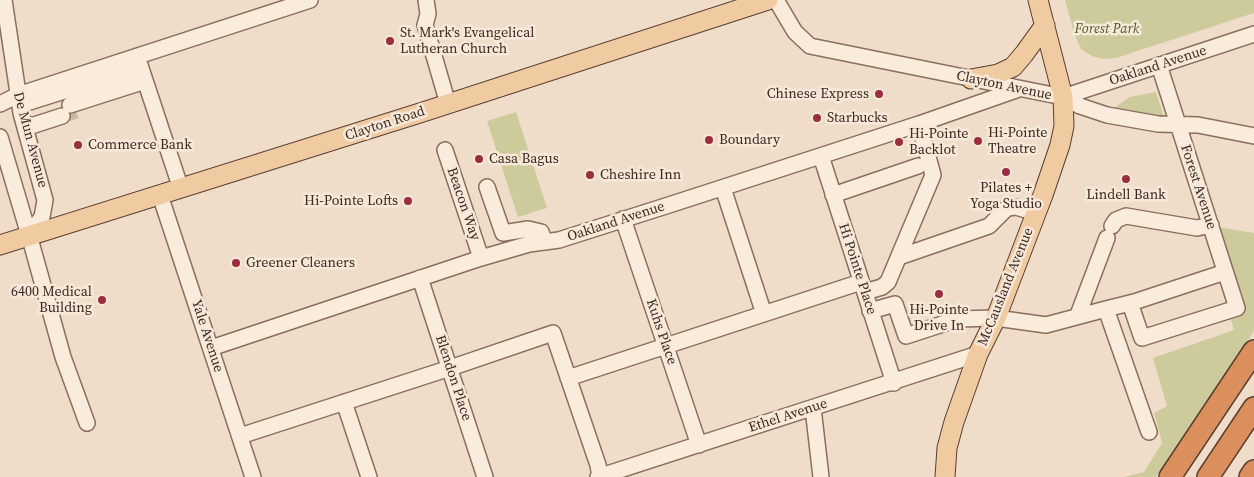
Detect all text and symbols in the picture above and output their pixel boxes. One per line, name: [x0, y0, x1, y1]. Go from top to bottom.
park label: Forest Park: [1075, 21, 1139, 37]
place label: St. Mark's Evangelical Lutheran Church: [400, 25, 534, 58]
marker: St. Mark's Evangelical Lutheran Church: [384, 35, 396, 47]
street label: Oakland Avenue: [1107, 42, 1209, 90]
street label: Clayton Avenue: [955, 68, 1053, 104]
place label: Chinese Express: [767, 86, 869, 102]
marker: Chinese Express: [873, 88, 885, 100]
street label: De Mun Avenue: [9, 90, 51, 190]
street label: Clayton Road: [343, 103, 427, 145]
place label: Starbucks: [827, 110, 888, 126]
marker: Starbucks: [811, 112, 823, 124]
place label: Hi-Pointe Theatre: [988, 125, 1047, 158]
place label: Hi-Pointe Backlot: [909, 126, 968, 158]
place label: Boundary: [719, 132, 780, 148]
marker: Boundary: [703, 134, 715, 146]
marker: Hi-Pointe Theatre: [972, 135, 984, 147]
marker: Hi-Pointe Backlot: [893, 136, 905, 148]
place label: Commerce Bank: [88, 137, 192, 153]
marker: Commerce Bank: [72, 139, 84, 151]
street label: Forest Avenue: [1176, 143, 1220, 231]
place label: Casa Bagus: [489, 151, 559, 167]
marker: Casa Bagus: [473, 153, 485, 165]
street label: Beacon Way: [443, 165, 483, 243]
marker: Pilates + Yoga Studio: [1000, 166, 1012, 178]
place label: Cheshire Inn: [600, 167, 681, 183]
marker: Cheshire Inn: [584, 169, 596, 181]
marker: Lindell Bank: [1120, 173, 1132, 185]
place label: Pilates + Yoga Studio: [970, 180, 1042, 212]
place label: Lindell Bank: [1086, 187, 1166, 203]
place label: Hi-Pointe Lofts: [304, 193, 398, 209]
marker: Hi-Pointe Lofts: [402, 195, 414, 207]
street label: Oakland Avenue: [565, 198, 667, 246]
street label: Hi Pointe Place: [834, 221, 880, 317]
street label: McCausland Avenue: [975, 225, 1037, 349]
place label: Greener Cleaners: [246, 255, 355, 271]
marker: Greener Cleaners: [230, 257, 242, 269]
place label: 6400 Medical Building: [11, 284, 92, 316]
marker: Hi-Pointe Drive In: [933, 288, 945, 300]
marker: 6400 Medical Building: [96, 294, 108, 306]
street label: Kuhs Place: [642, 297, 680, 367]
street label: Yale Avenue: [187, 298, 227, 374]
place label: Hi-Pointe Drive In: [909, 302, 969, 334]
street label: Blendon Place: [431, 333, 475, 423]
street label: Ethel Avenue: [747, 395, 829, 437]

